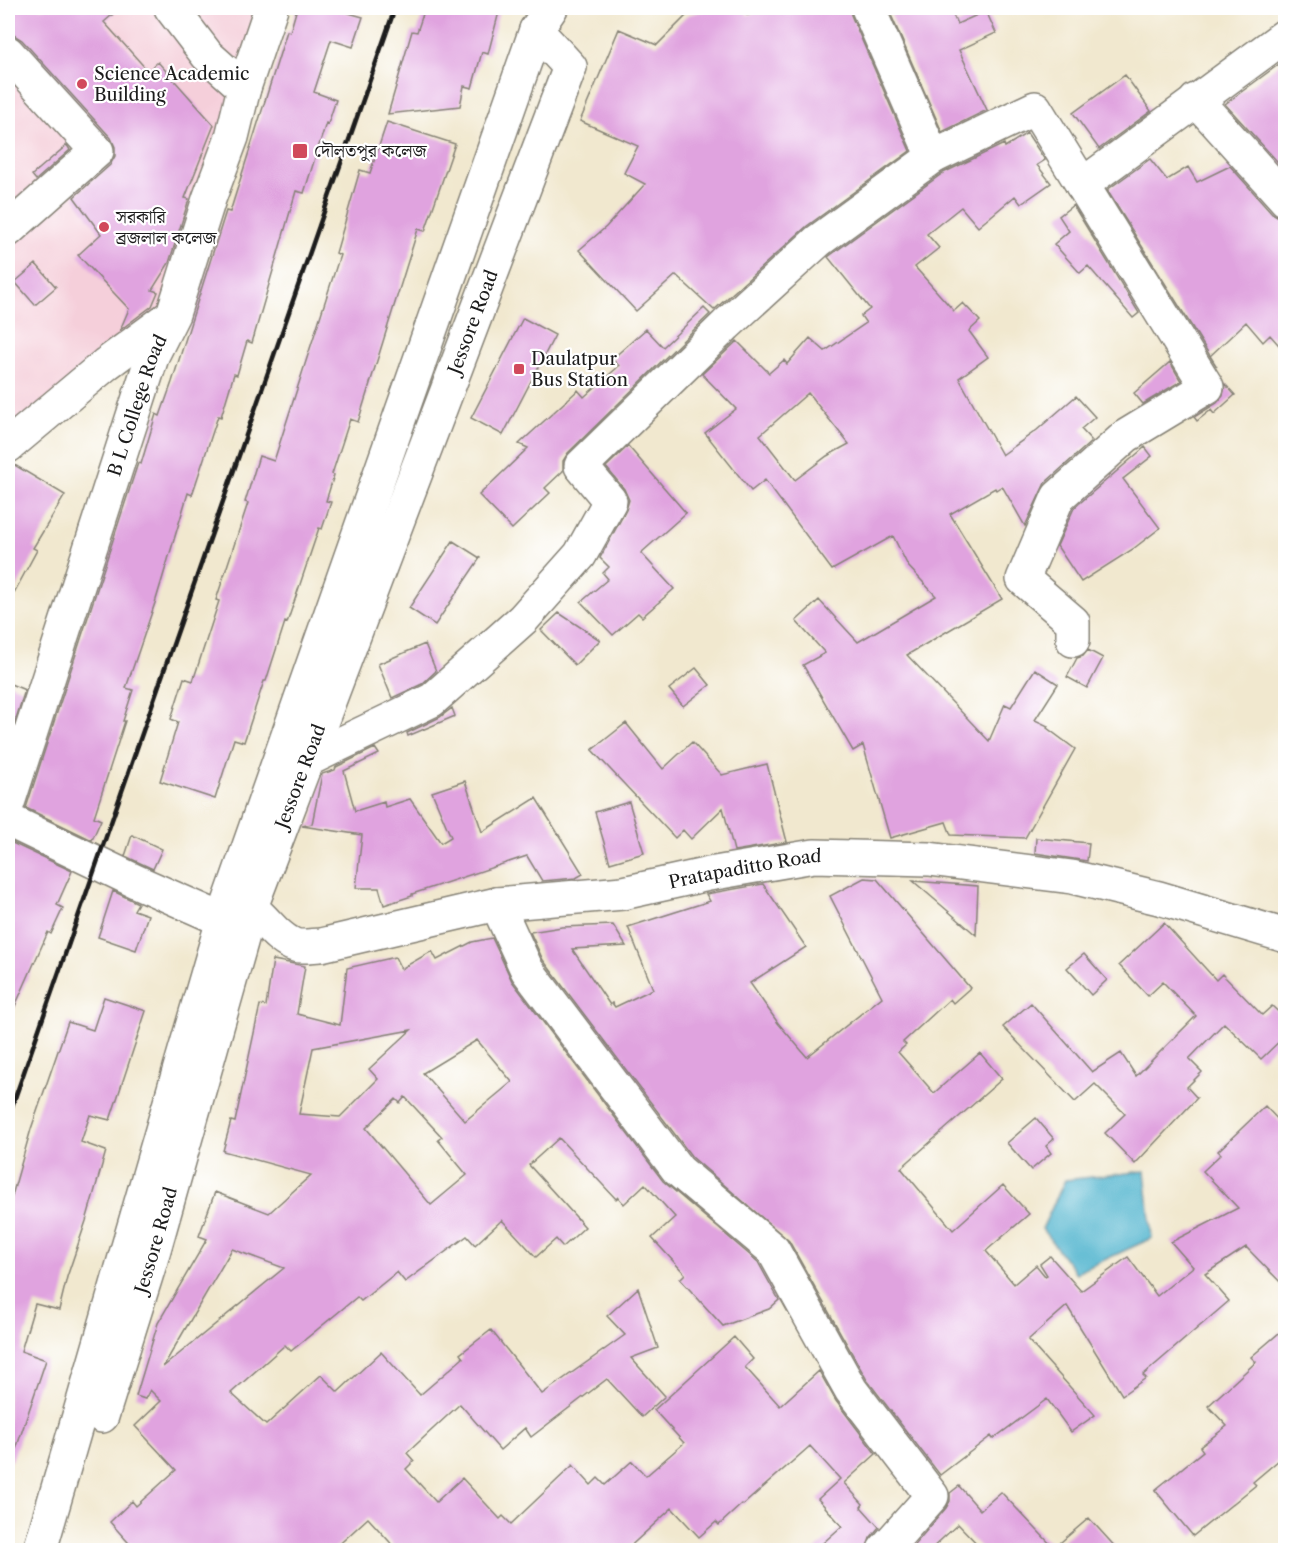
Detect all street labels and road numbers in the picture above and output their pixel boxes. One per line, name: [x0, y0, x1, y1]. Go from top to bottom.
street label: Jessore Road: [442, 267, 503, 380]
street label: B L College Road: [103, 331, 172, 479]
street label: Jessore Road: [270, 721, 330, 835]
street label: Pratapaditto Road: [667, 845, 822, 894]
street label: Jessore Road: [129, 1184, 182, 1299]

